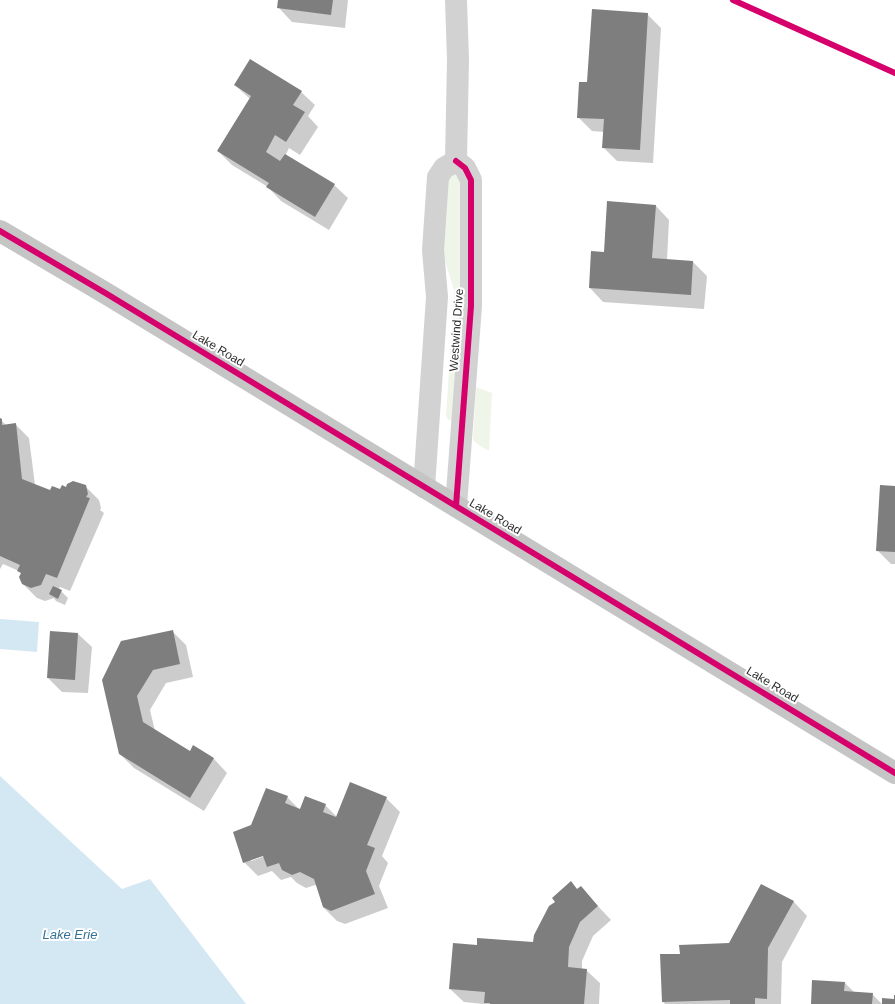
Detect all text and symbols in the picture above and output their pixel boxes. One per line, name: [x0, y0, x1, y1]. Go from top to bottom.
street label: Westwind Drive: [447, 288, 467, 372]
street label: Lake Road: [189, 328, 247, 370]
street label: Lake Road: [466, 496, 524, 538]
street label: Lake Road: [743, 664, 801, 706]
water label: Lake Erie: [43, 927, 97, 943]

